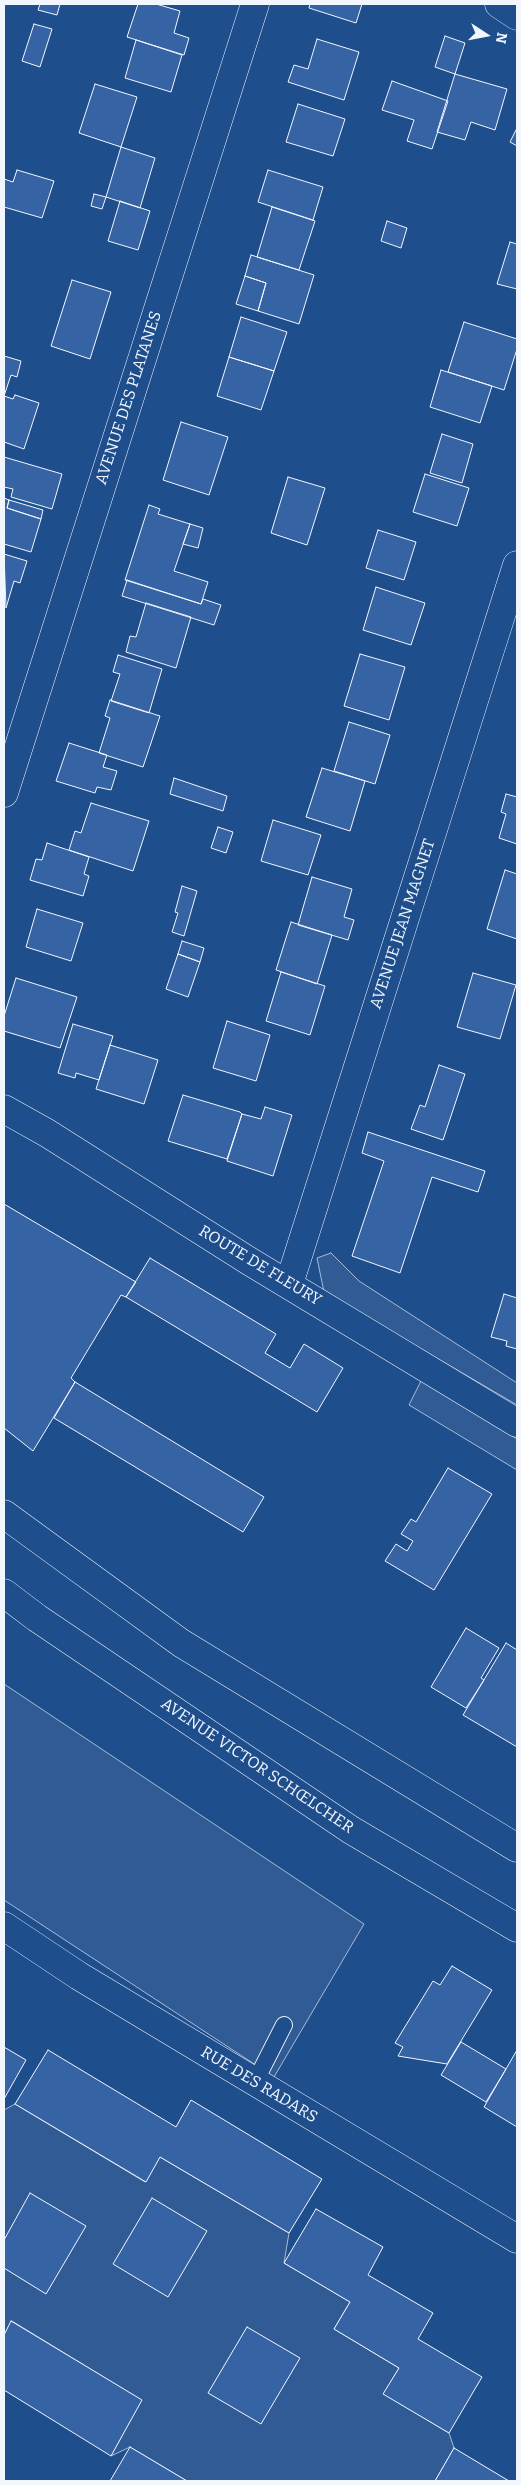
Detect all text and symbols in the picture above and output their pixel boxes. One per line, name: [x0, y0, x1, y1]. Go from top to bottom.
north arrow: [461, 10, 511, 60]
text: N: [492, 31, 511, 45]
street label: AVENUE DES PLATANES: [92, 309, 166, 487]
street label: AVENUE JEAN MAGNET: [366, 837, 440, 1011]
street label: ROUTE DE FLEURY: [195, 1222, 325, 1310]
street label: AVENUE VICTOR SCHŒLCHER: [157, 1694, 357, 1838]
street label: RUE DES RADARS: [197, 2043, 321, 2127]

